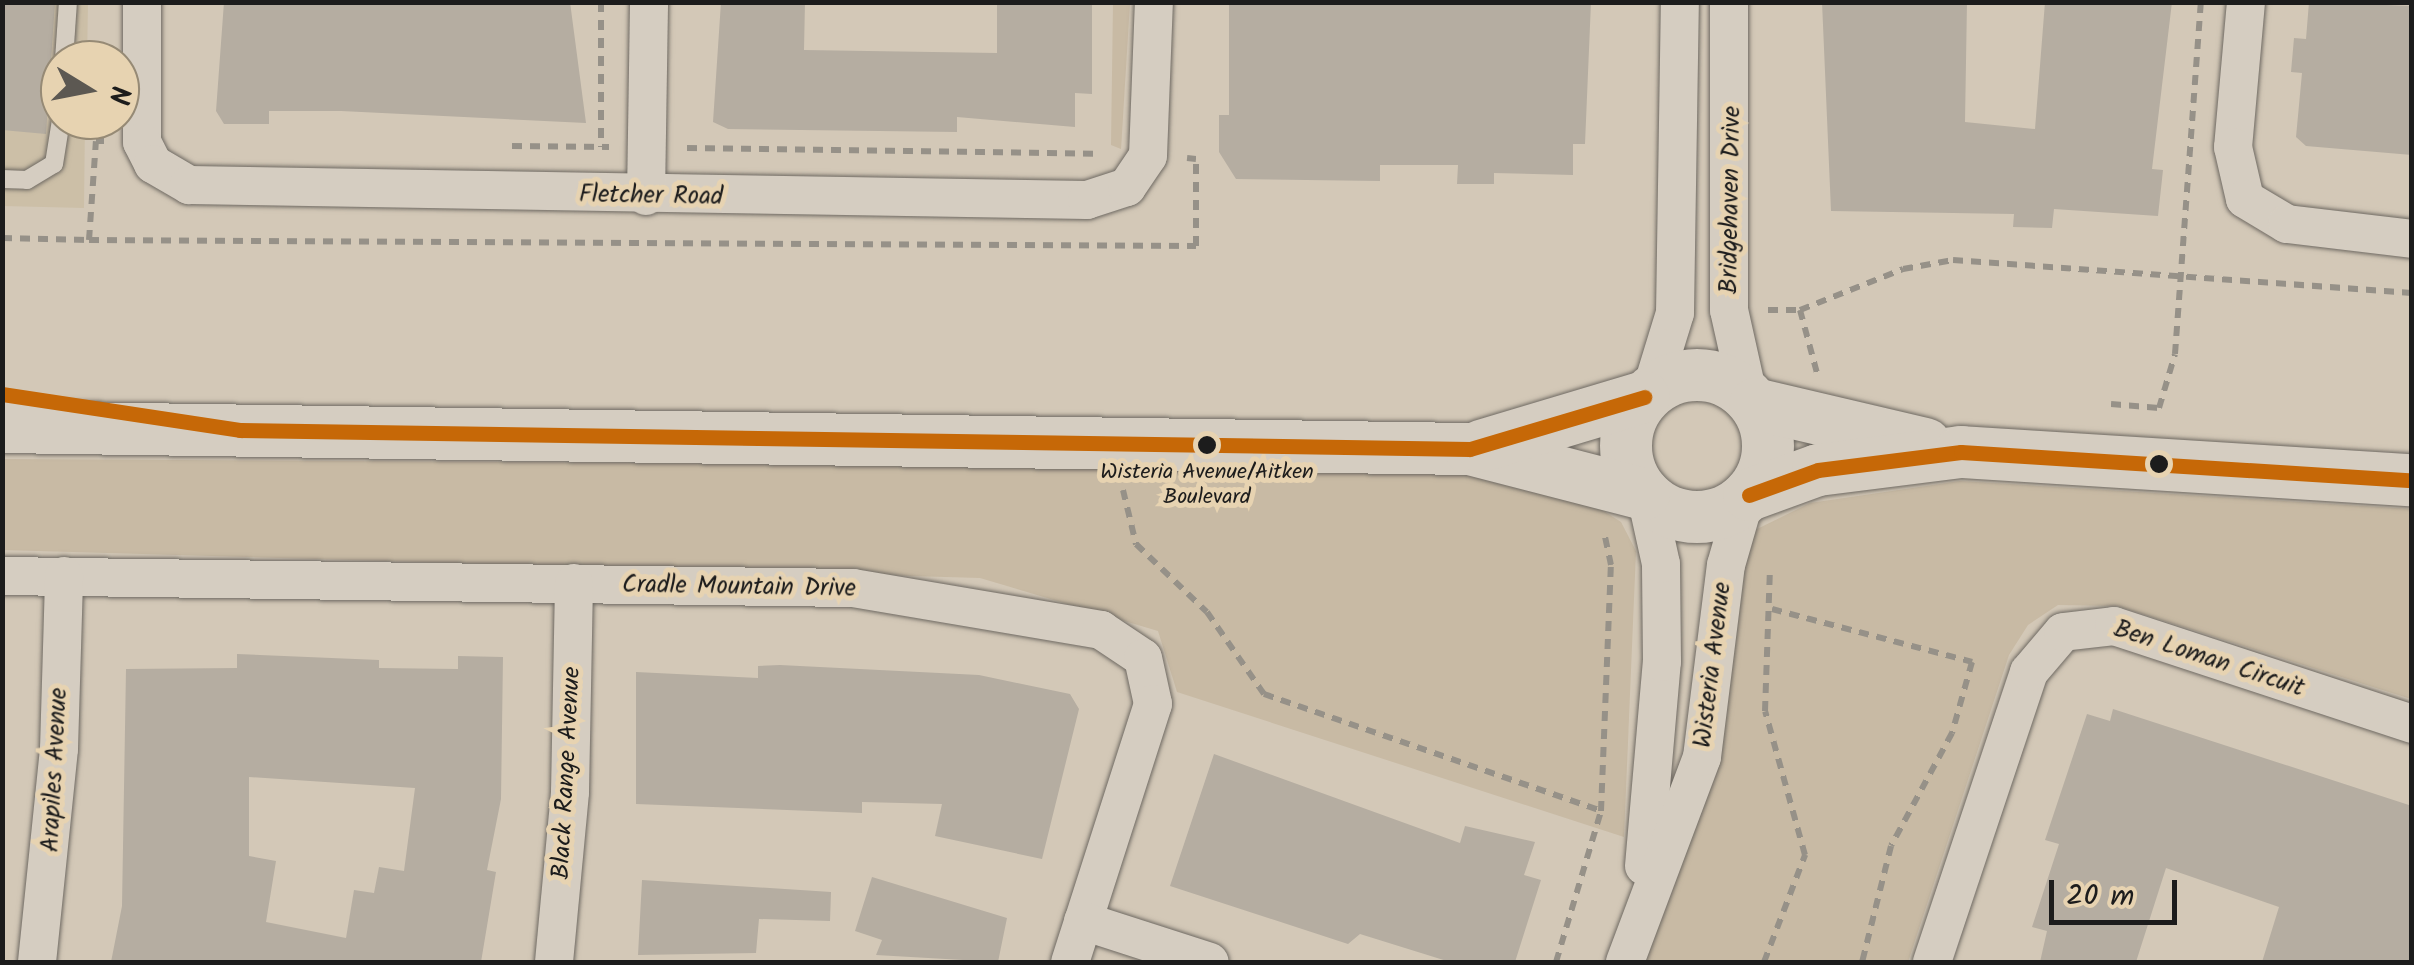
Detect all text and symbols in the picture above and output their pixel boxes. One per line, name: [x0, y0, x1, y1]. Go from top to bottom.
north arrow: [40, 40, 140, 140]
text: N: [94, 82, 142, 108]
street label: Bridgehaven Drive: [1714, 106, 1748, 294]
street label: Fletcher Road: [579, 180, 723, 212]
marker: Wisteria Avenue/Aitken Boulevard: [1197, 435, 1217, 455]
unlabelled marker: [2149, 454, 2169, 474]
place label: Wisteria Avenue/Aitken Boulevard: [1100, 459, 1314, 511]
street label: Cradle Mountain Drive: [622, 570, 856, 604]
street label: Wisteria Avenue: [1688, 580, 1738, 750]
street label: Ben Loman Circuit: [2110, 614, 2308, 704]
street label: Black Range Avenue: [546, 666, 588, 880]
street label: Arapiles Avenue: [36, 687, 74, 853]
scale bar: [2054, 860, 2182, 922]
text: 20 m: [2066, 873, 2134, 921]

